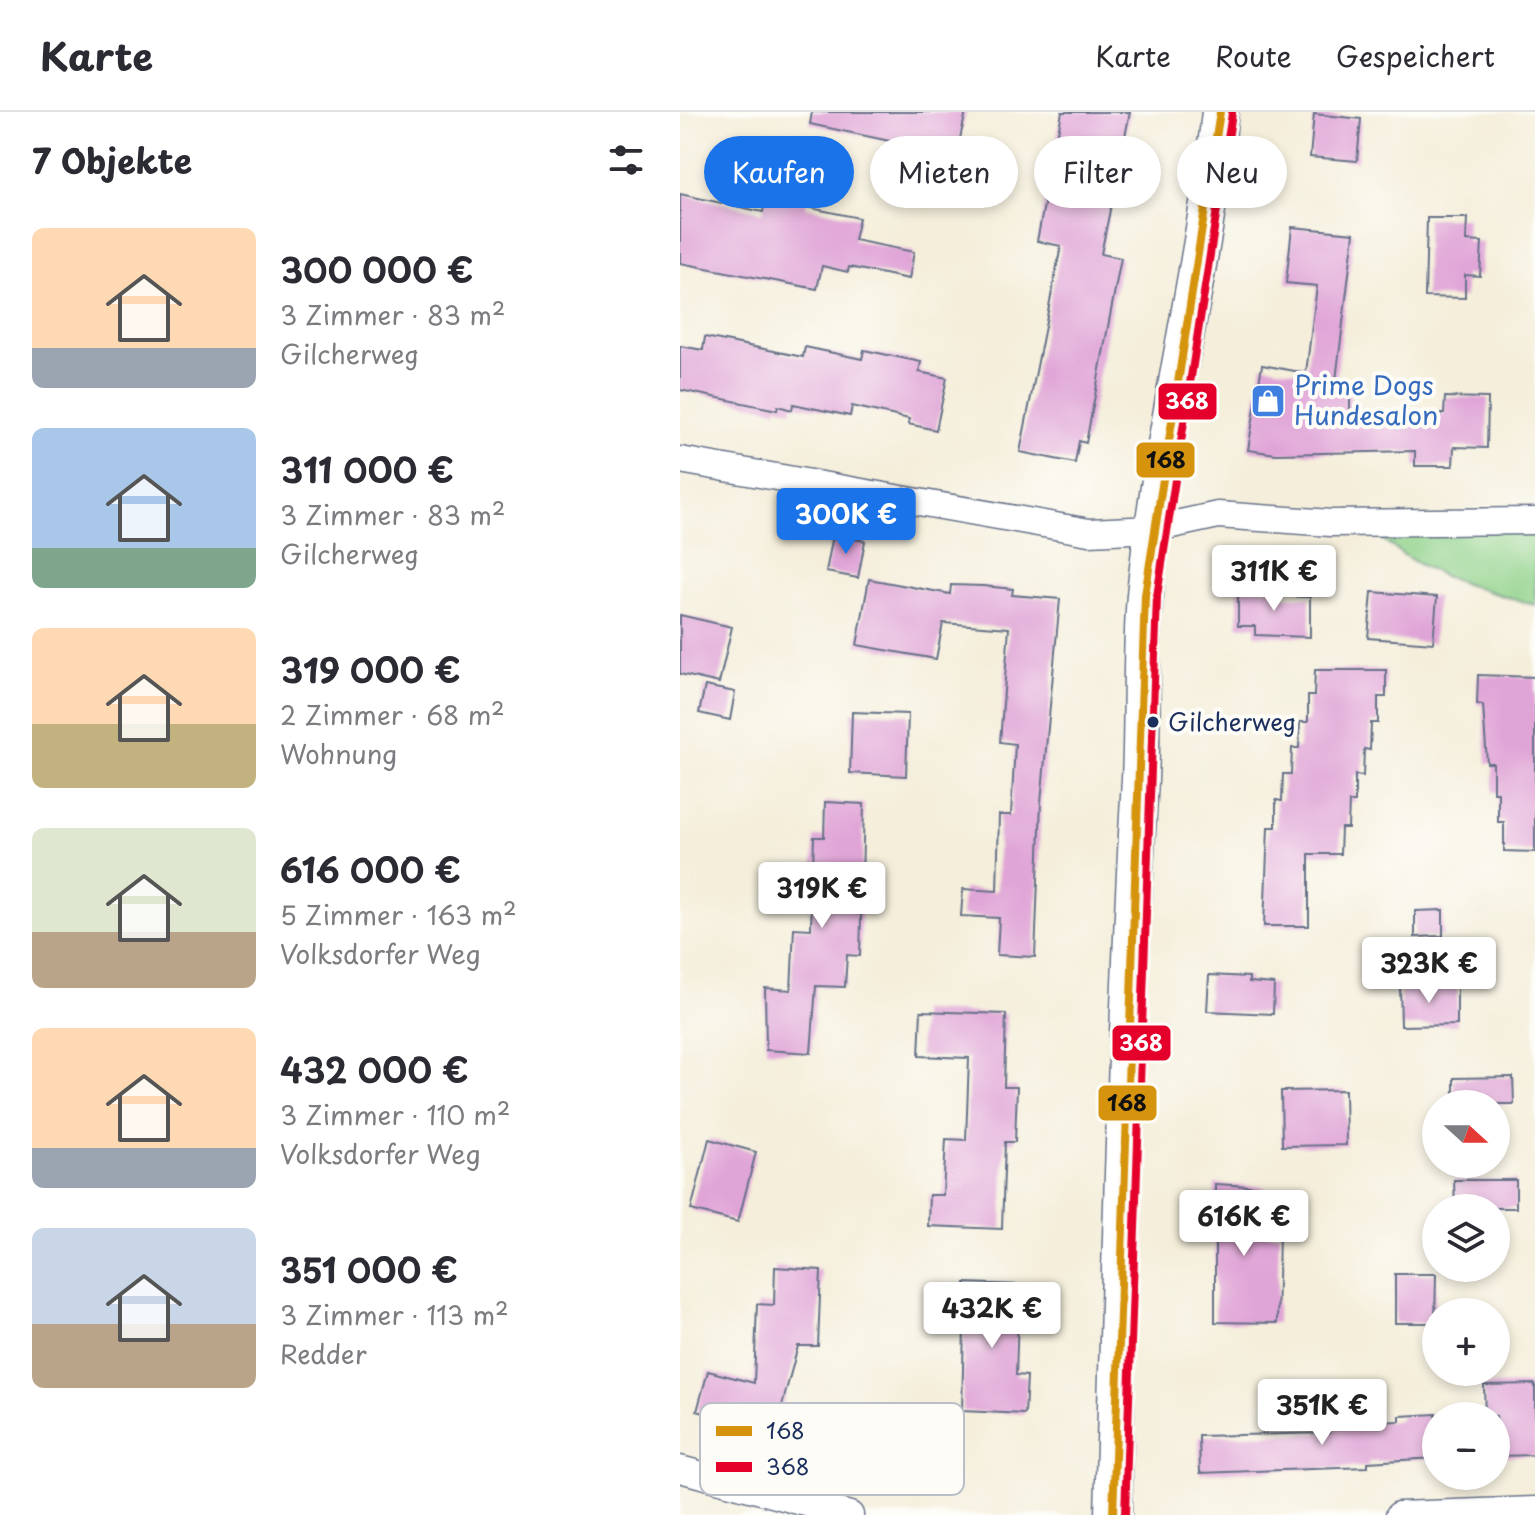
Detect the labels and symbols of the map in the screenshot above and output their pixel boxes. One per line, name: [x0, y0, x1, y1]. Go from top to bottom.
place label: Prime Dogs Hundesalon: [1294, 365, 1438, 434]
line badge: 368: [1157, 382, 1218, 421]
shop icon: Prime Dogs Hundesalon: [1249, 382, 1287, 420]
text: 368: [1165, 383, 1209, 416]
line badge: 168: [1135, 441, 1196, 479]
text: 168: [1146, 442, 1186, 475]
pin: 300K €: [781, 488, 911, 556]
pin: 311K €: [1209, 545, 1339, 613]
place label: Gilcherweg: [1168, 703, 1296, 739]
marker: Gilcherweg: [1145, 714, 1161, 730]
pin: 319K €: [757, 862, 887, 930]
pin: 323K €: [1364, 937, 1494, 1005]
line badge: 368: [1111, 1024, 1172, 1062]
text: 368: [1119, 1025, 1163, 1058]
line badge: 168: [1097, 1084, 1158, 1122]
text: 168: [1107, 1085, 1147, 1118]
north arrow: [1422, 1090, 1510, 1178]
pin: 616K €: [1179, 1190, 1309, 1258]
pin: 432K €: [927, 1282, 1057, 1350]
pin: 351K €: [1257, 1379, 1387, 1447]
legend: [700, 1403, 964, 1495]
text: 168: [766, 1413, 805, 1446]
text: 368: [766, 1449, 809, 1482]

